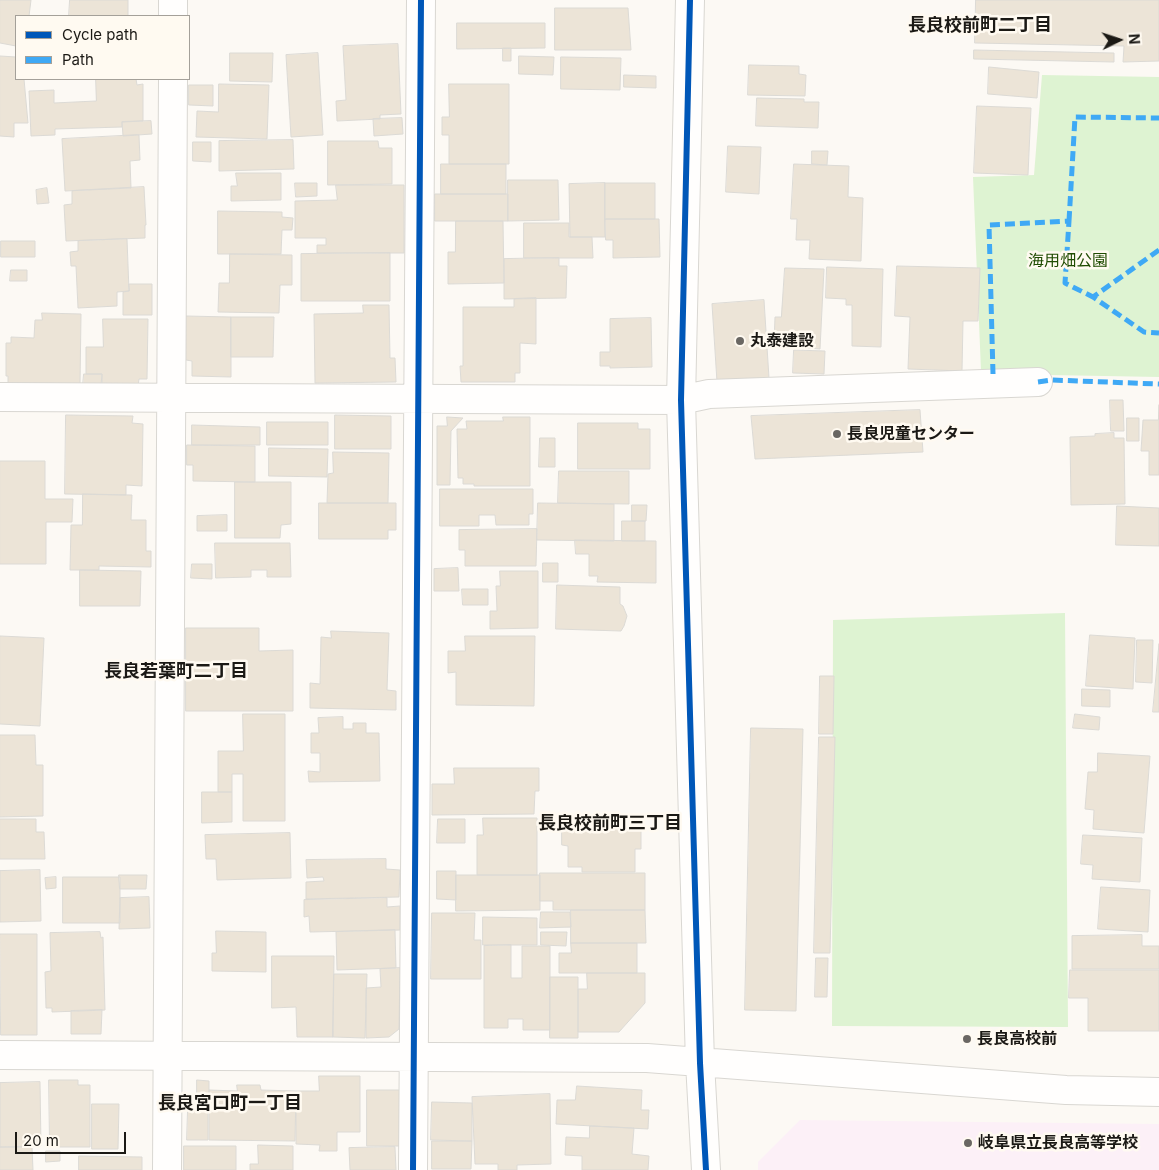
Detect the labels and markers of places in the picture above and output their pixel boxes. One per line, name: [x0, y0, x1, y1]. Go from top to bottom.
place label: 丸泰建設: [750, 331, 814, 351]
marker: 丸泰建設: [734, 335, 746, 347]
place label: 長良児童センター: [847, 424, 975, 444]
marker: 長良児童センター: [831, 428, 843, 440]
place label: 長良高校前: [977, 1029, 1057, 1049]
marker: 長良高校前: [961, 1033, 973, 1045]
place label: 岐阜県立長良高等学校: [978, 1133, 1138, 1153]
marker: 岐阜県立長良高等学校: [962, 1137, 974, 1149]

